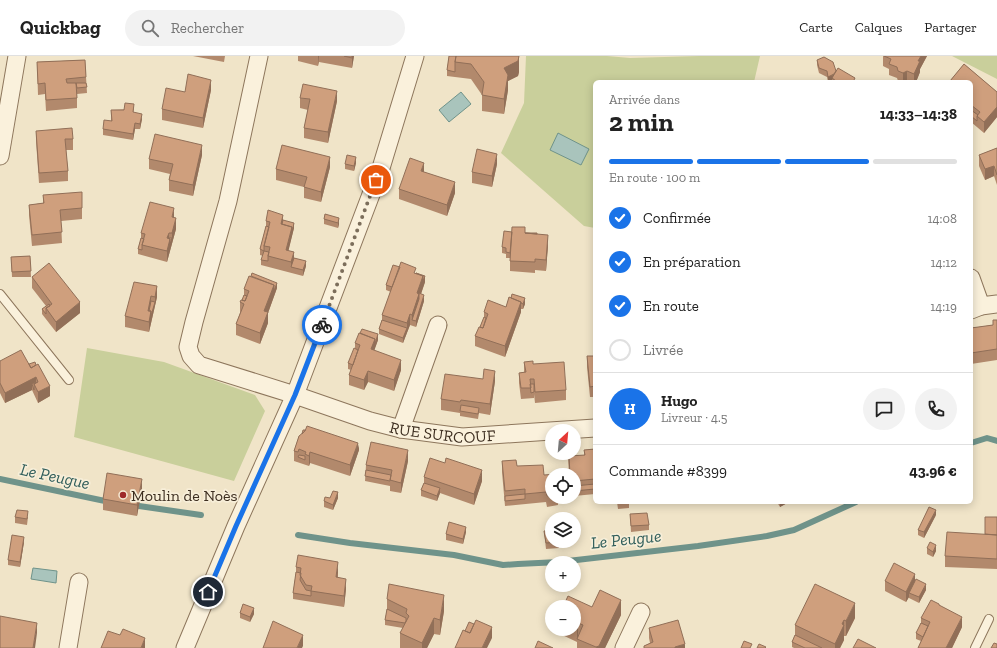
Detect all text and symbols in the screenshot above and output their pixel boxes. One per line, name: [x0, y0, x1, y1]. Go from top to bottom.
search box: [125, 10, 405, 46]
text: Quickbag: [20, 16, 101, 39]
icon: search: [139, 17, 161, 39]
text: Rechercher: [171, 19, 244, 37]
text: Carte: [799, 19, 833, 36]
text: Calques: [855, 19, 902, 36]
text: Partager: [924, 19, 977, 36]
text: Arrivée dans: [609, 92, 680, 107]
text: 14:33–14:38: [880, 105, 957, 123]
text: 2 min: [609, 106, 674, 138]
pin: [359, 163, 393, 197]
icon: bag: [365, 169, 387, 191]
text: En route · 100 m: [609, 170, 700, 185]
icon: check: [609, 207, 631, 229]
text: Confirmée: [643, 209, 711, 227]
text: 14:08: [928, 211, 957, 226]
icon: check: [609, 251, 631, 273]
text: En préparation: [643, 253, 741, 271]
text: 14:12: [930, 255, 957, 270]
icon: check: [609, 295, 631, 317]
text: En route: [643, 297, 699, 315]
text: 14:19: [930, 299, 957, 314]
courier: [302, 305, 342, 345]
icon: bike: [311, 314, 333, 336]
text: Livrée: [643, 341, 683, 359]
button: chat: [863, 388, 905, 430]
button: phone: [915, 388, 957, 430]
text: Hugo: [661, 392, 697, 410]
text: H: [624, 400, 636, 418]
text: Livreur · 4.5: [661, 410, 727, 425]
street label: RUE SURCOUF: [388, 417, 496, 447]
north arrow: [545, 424, 581, 460]
map controls: [545, 424, 581, 636]
water label: Le Peugue: [18, 459, 92, 493]
text: Commande #8399: [609, 462, 727, 480]
text: 43.96 €: [909, 462, 957, 480]
button: locate: [545, 468, 581, 504]
place label: Moulin de Noès: [131, 486, 238, 505]
marker: Moulin de Noès: [118, 490, 128, 500]
button: layers: [545, 512, 581, 548]
water label: Le Peugue: [590, 525, 662, 553]
button: +: [545, 556, 581, 592]
pin: [191, 575, 225, 609]
icon: home: [197, 581, 219, 603]
button: −: [545, 600, 581, 636]

